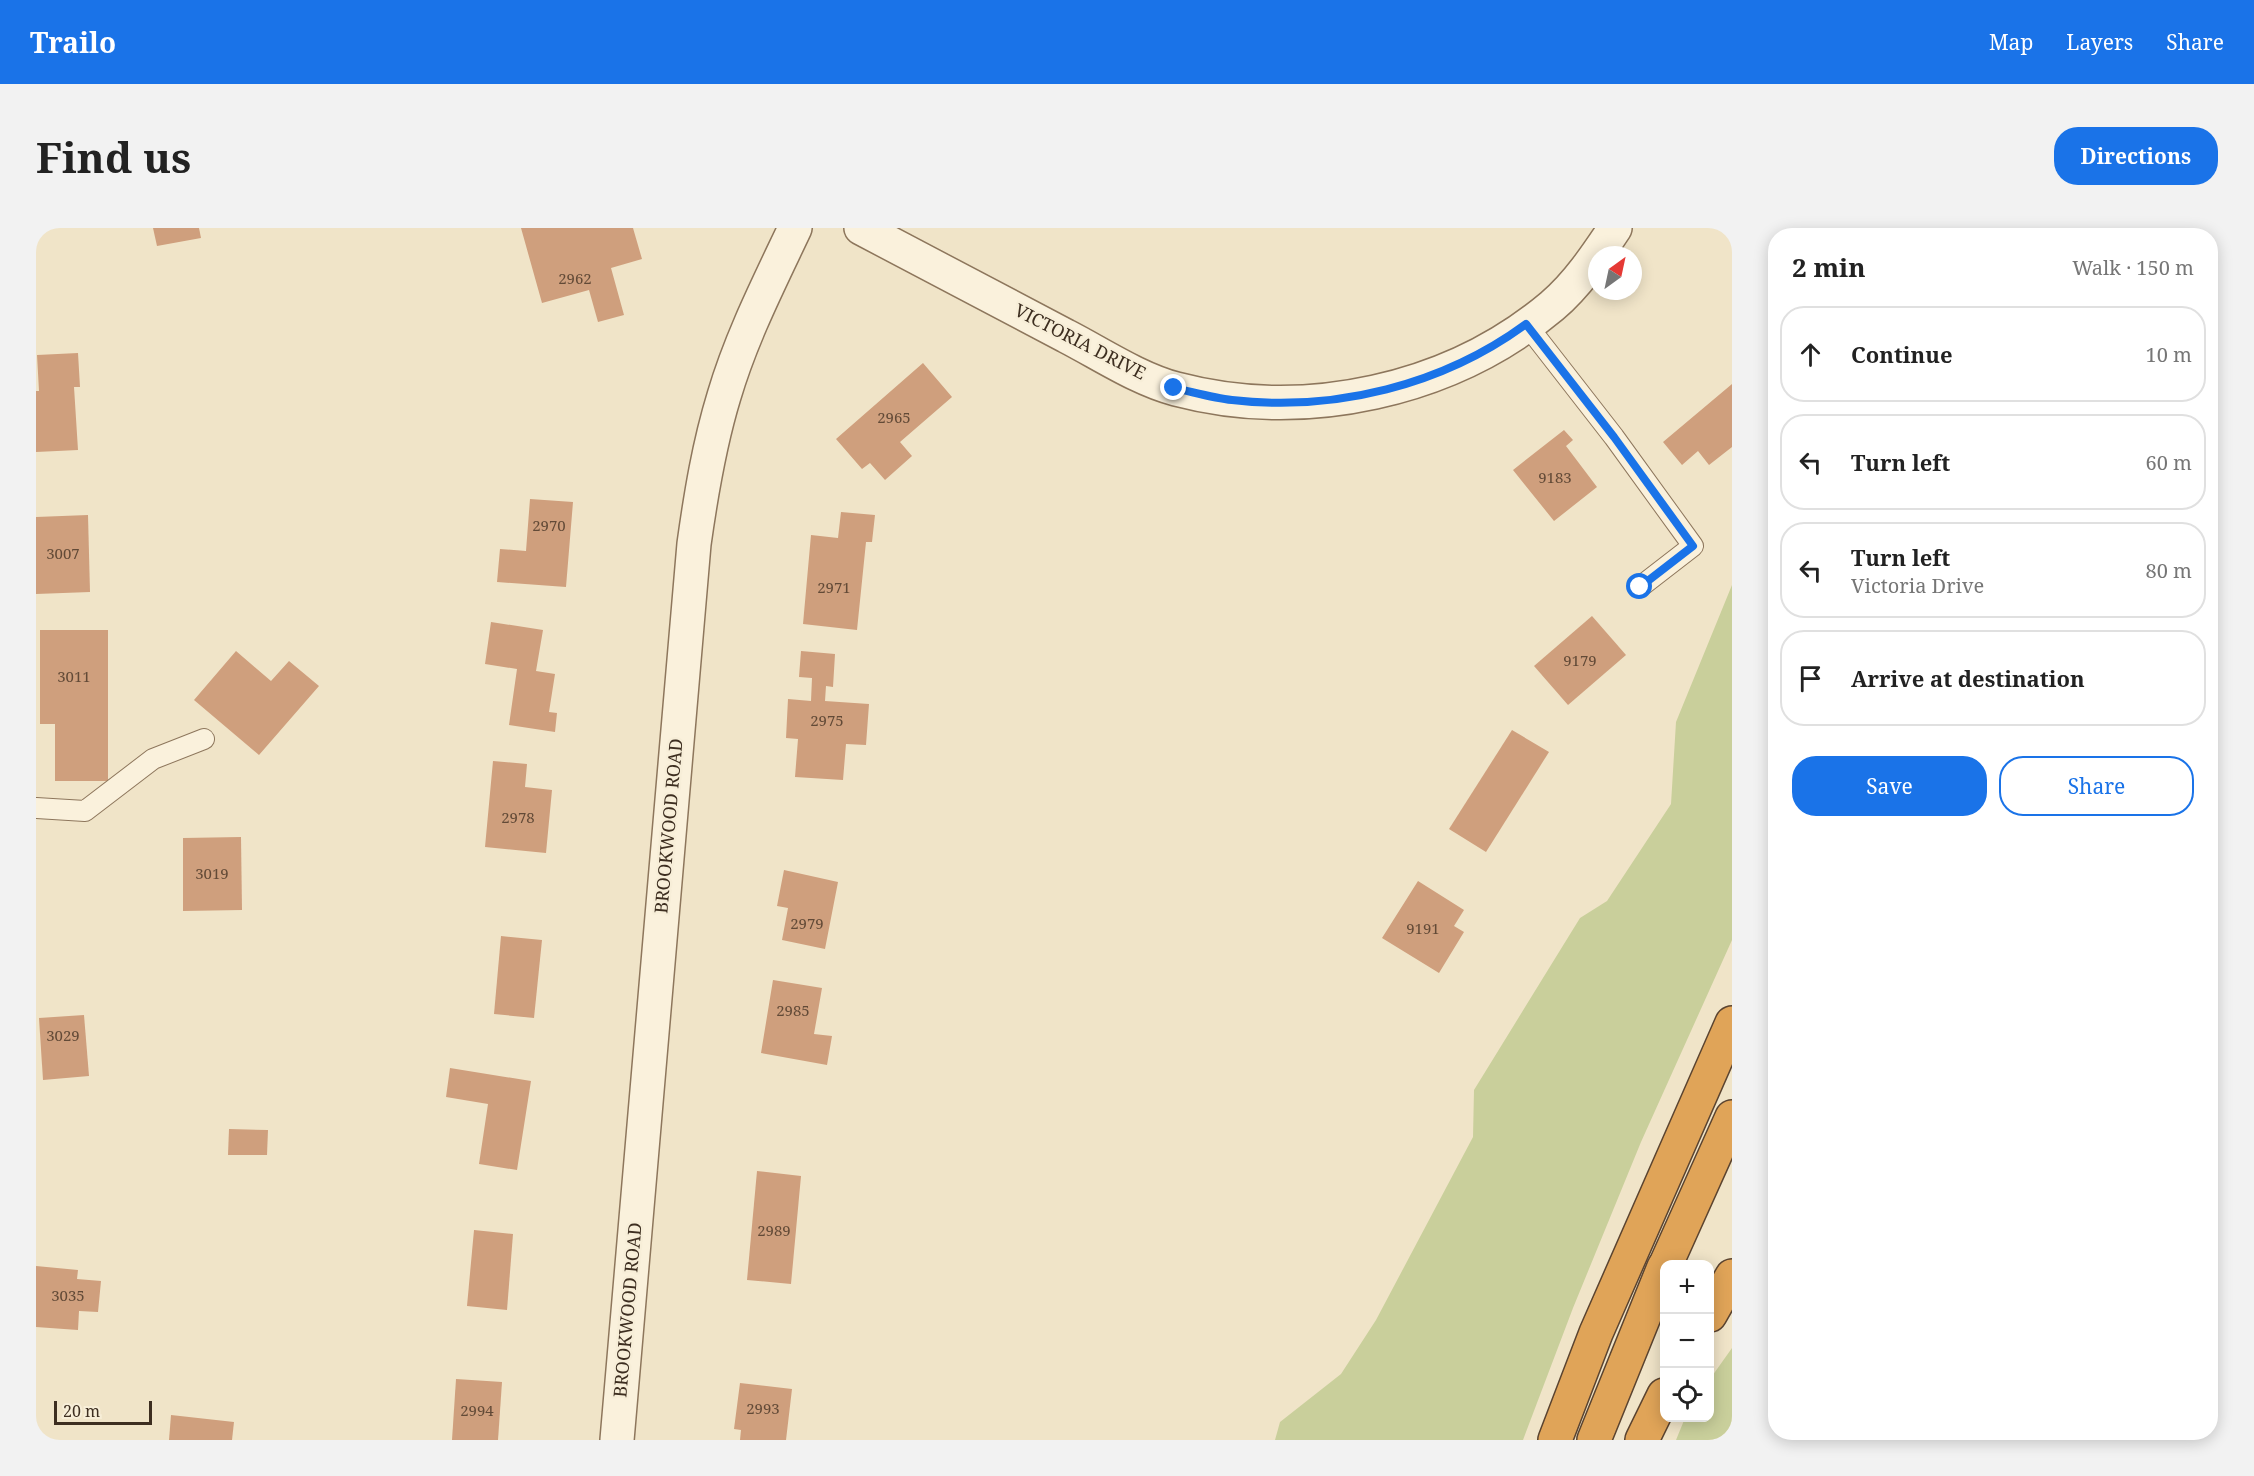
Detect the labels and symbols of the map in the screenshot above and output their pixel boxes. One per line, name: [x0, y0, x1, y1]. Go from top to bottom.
north arrow: [1588, 246, 1642, 300]
house number: 2962: [558, 268, 592, 288]
street label: VICTORIA DRIVE: [1011, 298, 1150, 385]
route end: [1160, 374, 1186, 400]
house number: 2965: [877, 407, 911, 427]
house number: 9183: [1538, 467, 1572, 487]
house number: 2970: [532, 515, 566, 535]
house number: 3007: [46, 543, 80, 563]
route start: [1626, 573, 1652, 599]
house number: 2971: [817, 577, 851, 597]
house number: 9179: [1563, 650, 1597, 670]
house number: 3011: [57, 666, 91, 686]
house number: 2975: [810, 710, 844, 730]
street label: BROOKWOOD ROAD: [648, 737, 688, 914]
house number: 2978: [501, 807, 535, 827]
house number: 3019: [195, 863, 229, 883]
house number: 2979: [790, 913, 824, 933]
house number: 9191: [1406, 918, 1440, 938]
house number: 2985: [776, 1000, 810, 1020]
house number: 3029: [46, 1025, 80, 1045]
house number: 2989: [757, 1220, 791, 1240]
street label: BROOKWOOD ROAD: [607, 1221, 647, 1398]
house number: 3035: [51, 1285, 85, 1305]
scale bar: [54, 1398, 152, 1426]
house number: 2993: [746, 1398, 780, 1418]
house number: 2994: [460, 1400, 494, 1420]

